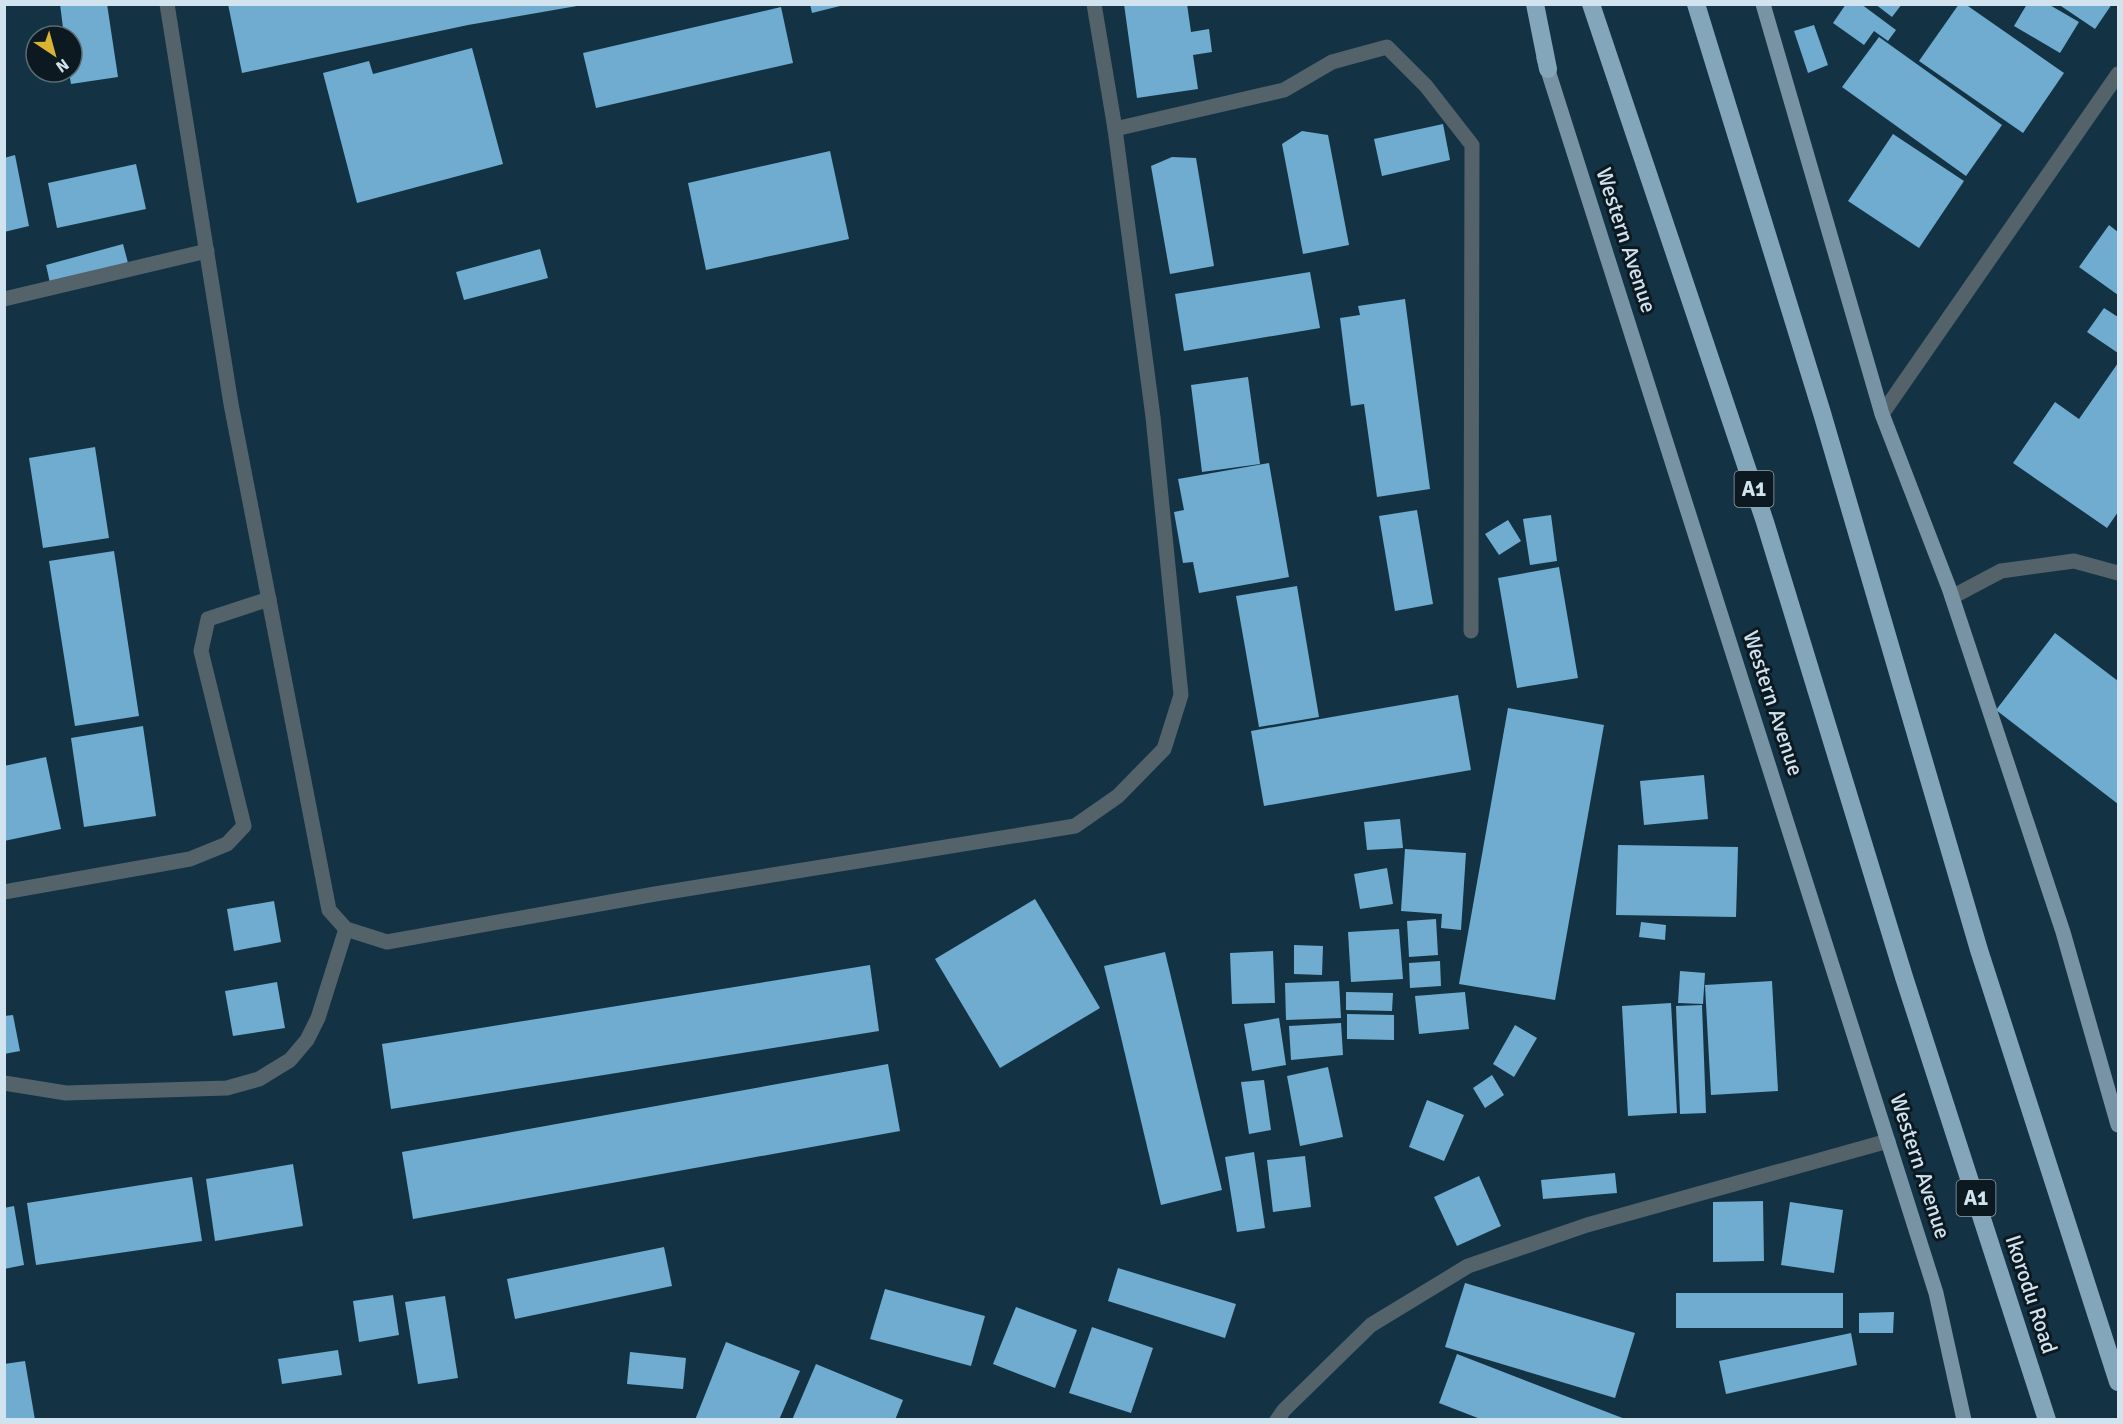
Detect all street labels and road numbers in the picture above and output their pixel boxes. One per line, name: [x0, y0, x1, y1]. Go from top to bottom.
street label: Western Avenue: [1590, 164, 1663, 316]
road number: A1: [1734, 471, 1774, 507]
street label: Western Avenue: [1737, 627, 1810, 779]
street label: Western Avenue: [1884, 1090, 1957, 1242]
road number: A1: [1956, 1180, 1996, 1216]
street label: Ikorodu Road: [2000, 1231, 2063, 1357]

